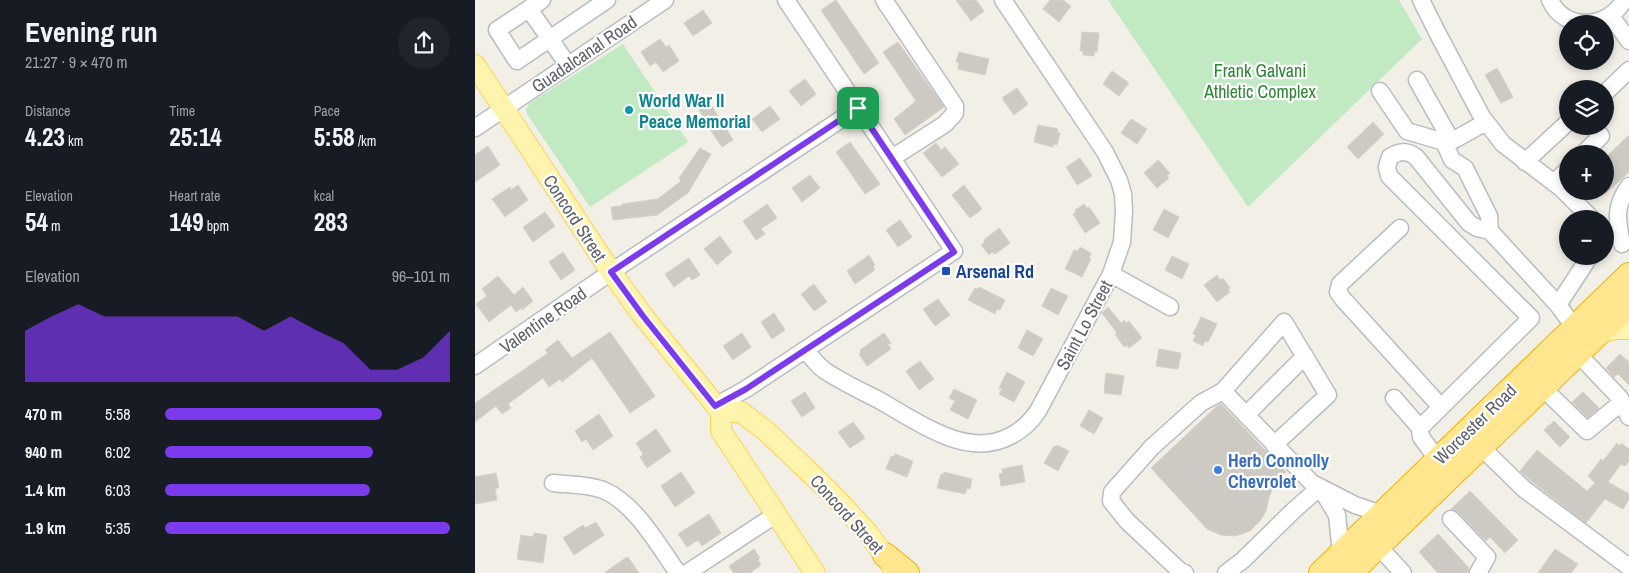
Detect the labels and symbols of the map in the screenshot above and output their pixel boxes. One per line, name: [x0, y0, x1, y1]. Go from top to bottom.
street label: Guadalcanal Road: [526, 9, 642, 99]
park label: Frank Galvani Athletic Complex: [1203, 58, 1316, 104]
pin: [837, 87, 879, 129]
place label: World War II Peace Memorial: [639, 88, 751, 134]
marker: World War II Peace Memorial: [623, 104, 635, 116]
street label: Concord Street: [537, 170, 613, 266]
place label: Arsenal Rd: [956, 259, 1034, 284]
marker: Arsenal Rd: [940, 265, 952, 277]
street label: Saint Lo Street: [1050, 276, 1118, 374]
street label: Valentine Road: [495, 281, 591, 359]
street label: Worcester Road: [1428, 378, 1522, 470]
place label: Herb Connolly Chevrolet: [1228, 448, 1330, 494]
marker: Herb Connolly Chevrolet: [1212, 464, 1224, 476]
street label: Concord Street: [804, 469, 890, 559]

